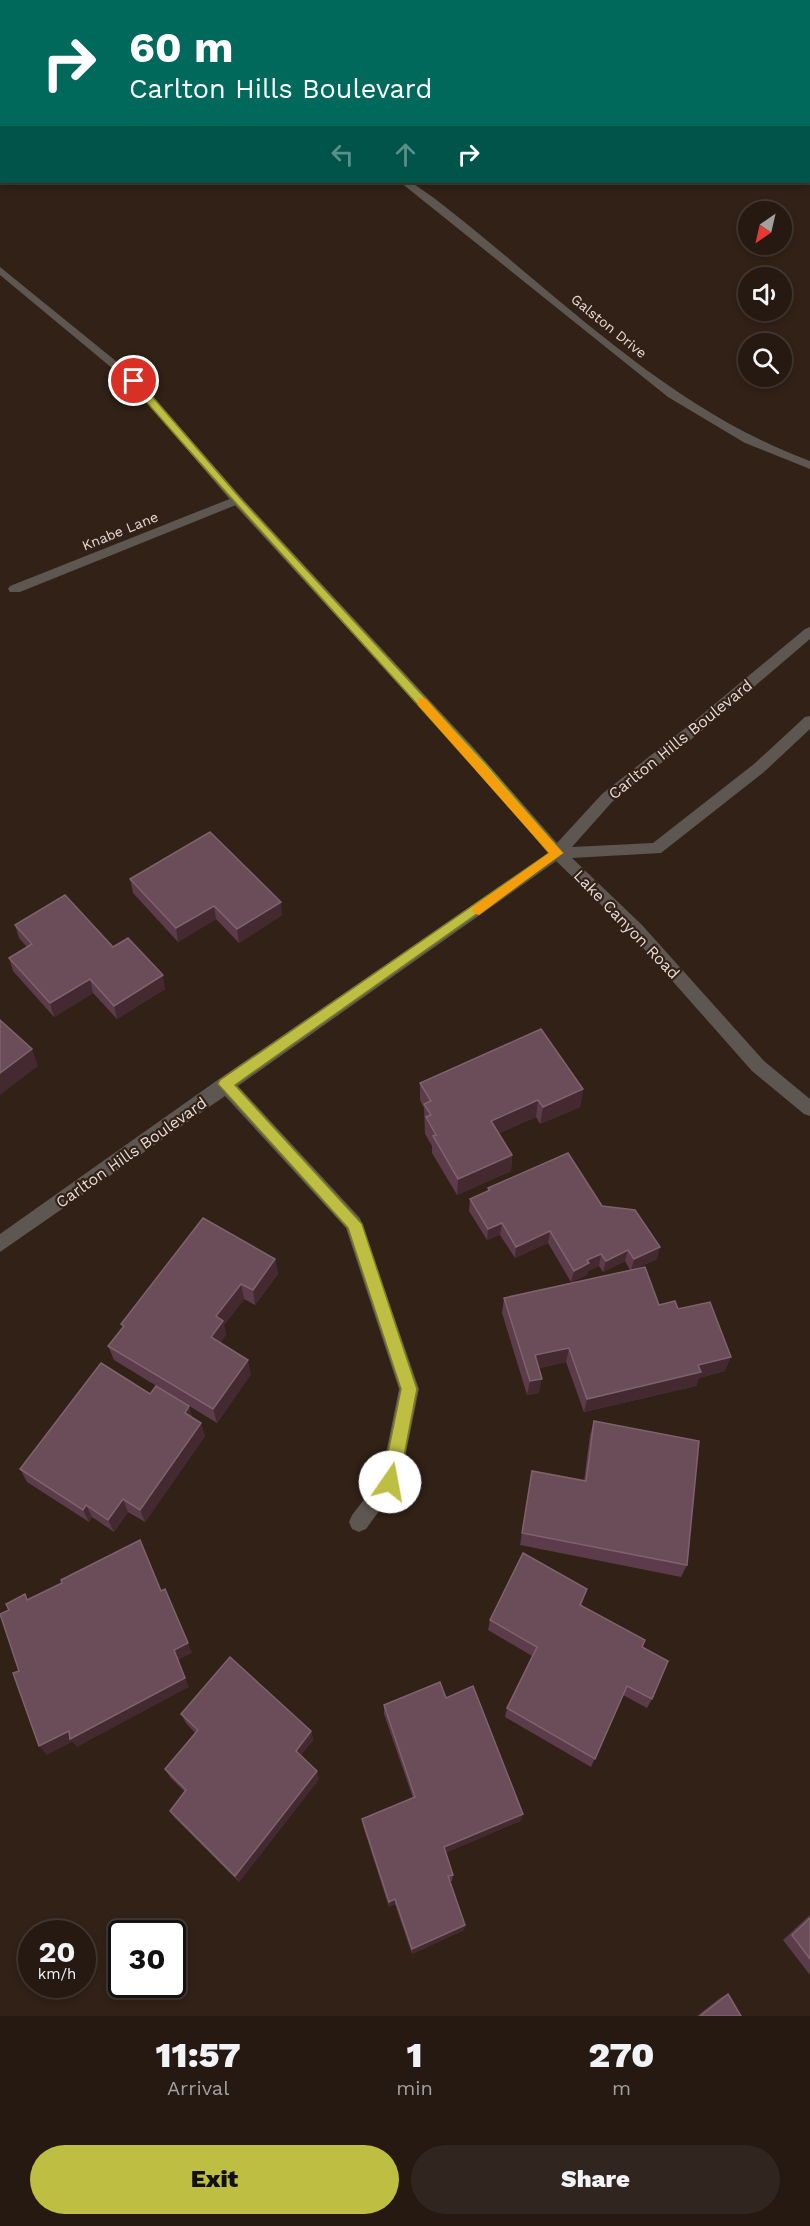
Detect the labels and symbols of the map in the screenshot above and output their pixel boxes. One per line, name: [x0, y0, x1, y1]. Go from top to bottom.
north arrow: [738, 201, 792, 255]
street label: Galston Drive: [568, 291, 650, 361]
pin: [108, 355, 159, 406]
street label: Knabe Lane: [80, 509, 160, 553]
street label: Carlton Hills Boulevard: [604, 675, 756, 803]
street label: Lake Canyon Road: [570, 866, 684, 983]
street label: Carlton Hills Boulevard: [52, 1093, 210, 1212]
position arrow: [358, 1450, 422, 1514]
speed limit sign: 30: [108, 1920, 186, 1998]

